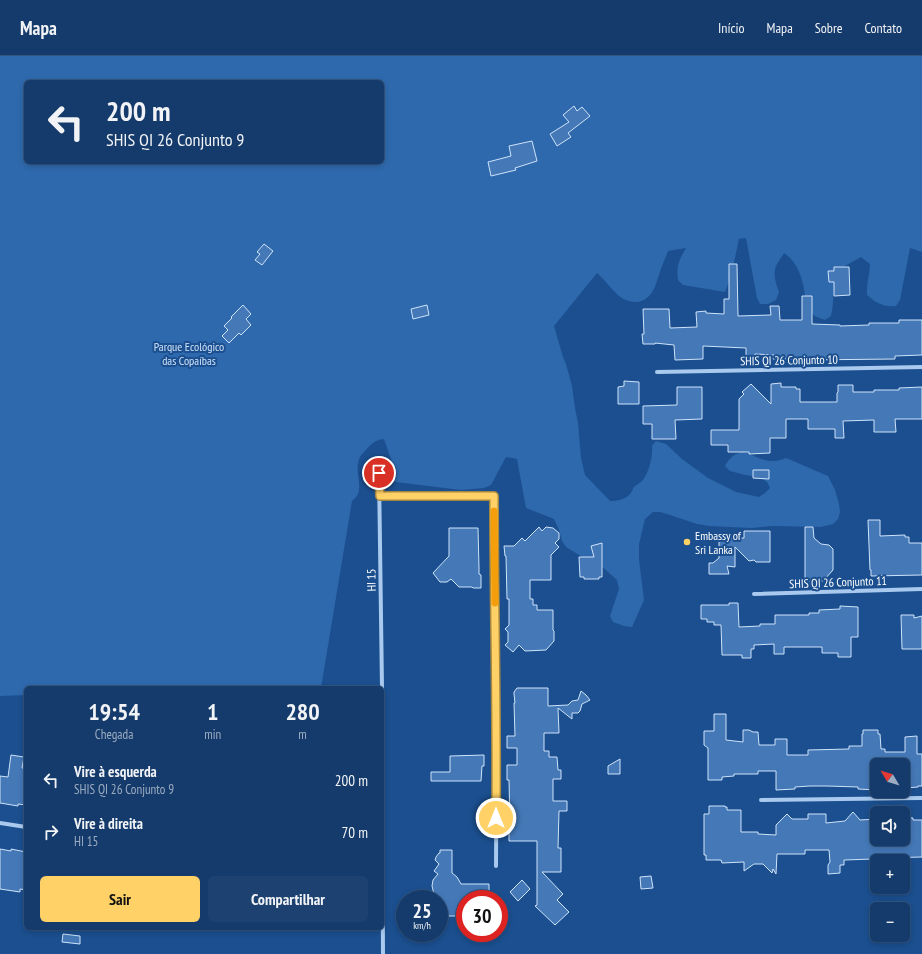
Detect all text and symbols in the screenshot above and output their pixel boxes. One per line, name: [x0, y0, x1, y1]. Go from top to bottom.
text: Mapa: [20, 16, 57, 40]
text: Início: [718, 19, 745, 37]
text: Mapa: [767, 19, 793, 37]
text: Sobre: [815, 19, 843, 37]
text: Contato: [865, 19, 902, 37]
text: 200 m: [106, 92, 170, 129]
icon: left: [40, 96, 92, 148]
text: SHIS QI 26 Conjunto 9: [106, 128, 244, 151]
park label: Parque Ecológico das Copaíbas: [154, 339, 224, 368]
street label: SHIS QI 26 Conjunto 10: [740, 352, 838, 368]
pin: [362, 456, 396, 490]
icon: arrive: [368, 462, 390, 484]
place label: Embassy of Sri Lanka: [695, 528, 742, 557]
marker: Embassy of Sri Lanka: [682, 537, 692, 547]
street label: HI 15: [363, 569, 379, 591]
street label: SHIS QI 26 Conjunto 11: [789, 573, 887, 591]
text: 19:54: [88, 696, 140, 727]
text: 1: [207, 696, 218, 727]
text: 280: [285, 696, 320, 727]
text: Chegada: [95, 726, 133, 743]
text: min: [204, 726, 221, 743]
text: m: [298, 726, 307, 743]
north arrow: [870, 758, 910, 798]
map controls: [870, 758, 910, 942]
text: Vire à esquerda: [74, 762, 157, 781]
icon: left: [40, 769, 62, 791]
text: 200 m: [335, 771, 368, 790]
text: SHIS QI 26 Conjunto 9: [74, 781, 174, 798]
position arrow: [475, 797, 517, 839]
button: sound: [870, 806, 910, 846]
text: Vire à direita: [74, 814, 143, 833]
icon: right: [40, 821, 62, 843]
text: 70 m: [342, 823, 368, 842]
text: HI 15: [74, 833, 98, 850]
button: +: [870, 854, 910, 894]
button: Sair: [40, 876, 200, 922]
button: Compartilhar: [208, 876, 368, 922]
speed limit sign: 30: [456, 890, 508, 942]
text: 25: [412, 898, 432, 924]
button: −: [870, 902, 910, 942]
text: km/h: [413, 919, 431, 932]

